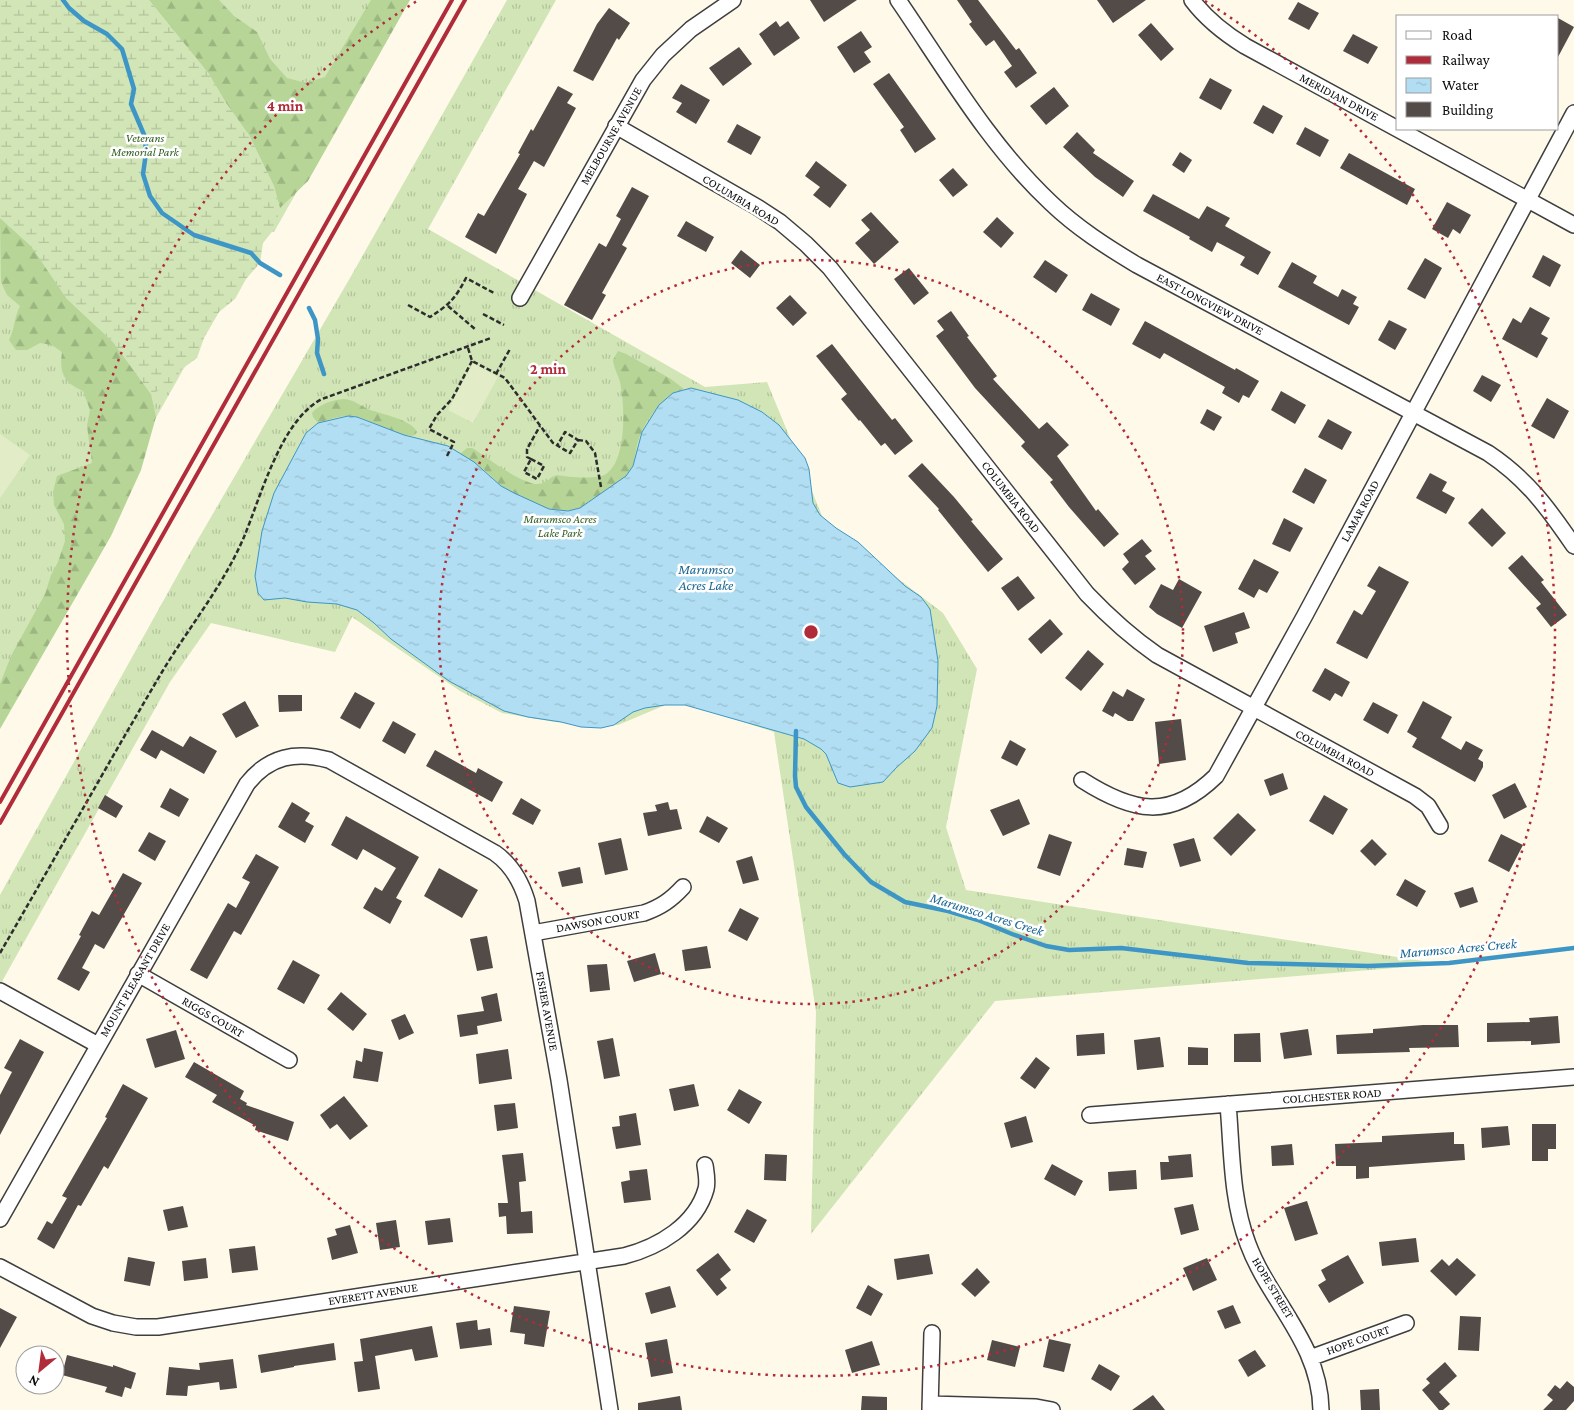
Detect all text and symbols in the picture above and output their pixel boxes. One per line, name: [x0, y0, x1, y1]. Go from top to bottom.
legend: [1396, 15, 1559, 130]
text: Road: [1442, 27, 1473, 43]
text: Railway: [1442, 52, 1490, 69]
street label: MERIDIAN DRIVE: [1297, 70, 1381, 124]
text: Water: [1442, 77, 1479, 93]
street label: MELBOURNE AVENUE: [577, 84, 645, 187]
text: 4 min: [267, 98, 304, 114]
text: Building: [1442, 102, 1493, 119]
park label: Veterans Memorial Park: [110, 131, 179, 159]
street label: COLUMBIA ROAD: [700, 172, 782, 228]
street label: EAST LONGVIEW DRIVE: [1154, 270, 1266, 338]
text: 2 min: [530, 361, 566, 377]
street label: COLUMBIA ROAD: [979, 458, 1043, 536]
street label: LAMAR ROAD: [1338, 478, 1382, 544]
park label: Marumsco Acres Lake Park: [522, 512, 597, 540]
water label: Marumsco Acres Lake: [677, 561, 734, 593]
centre of rings: [802, 623, 820, 641]
street label: COLUMBIA ROAD: [1293, 726, 1377, 780]
water label: Marumsco Acres Creek: [927, 889, 1046, 939]
street label: DAWSON COURT: [555, 907, 642, 935]
street label: MOUNT PLEASANT DRIVE: [97, 920, 173, 1039]
water label: Marumsco Acres Creek: [1398, 935, 1518, 961]
street label: FISHER AVENUE: [533, 970, 561, 1052]
street label: RIGGS COURT: [180, 994, 247, 1041]
street label: COLCHESTER ROAD: [1282, 1086, 1382, 1106]
street label: HOPE STREET: [1249, 1255, 1297, 1322]
street label: EVERETT AVENUE: [327, 1280, 419, 1308]
street label: HOPE COURT: [1324, 1322, 1392, 1358]
north arrow: [15, 1345, 65, 1395]
text: N: [25, 1372, 42, 1391]

